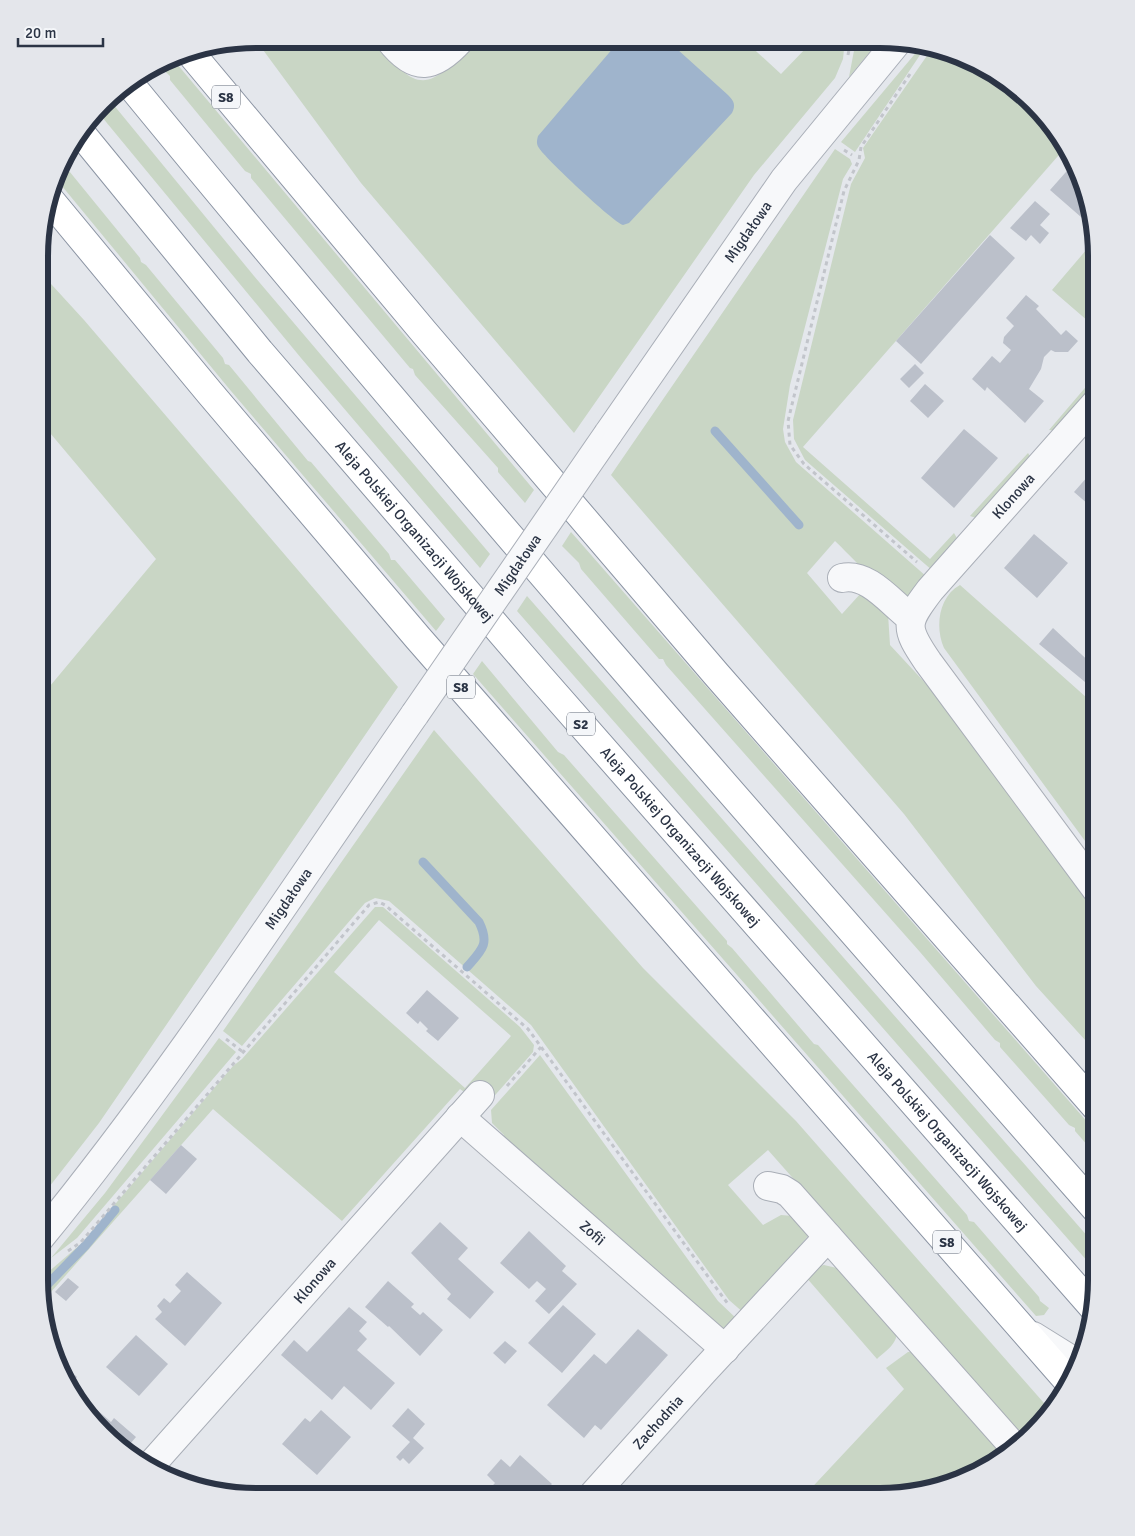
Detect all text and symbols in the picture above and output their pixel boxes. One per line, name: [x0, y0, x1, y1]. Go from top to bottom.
scale bar: [18, 15, 102, 47]
text: 20 m: [25, 24, 56, 42]
road number: S8: [212, 85, 240, 108]
street label: Migdałowa: [721, 198, 776, 266]
street label: Aleja Polskiej Organizacji Wojskowej: [332, 437, 497, 626]
street label: Klonowa: [988, 469, 1038, 523]
street label: Migdałowa: [490, 531, 545, 599]
road number: S8: [447, 676, 475, 699]
road number: S2: [567, 712, 595, 736]
street label: Aleja Polskiej Organizacji Wojskowej: [597, 743, 764, 931]
street label: Migdałowa: [261, 865, 316, 933]
street label: Aleja Polskiej Organizacji Wojskowej: [864, 1048, 1031, 1235]
street label: Zofii: [576, 1217, 609, 1249]
road number: S8: [933, 1230, 961, 1254]
street label: Klonowa: [290, 1254, 340, 1307]
street label: Zachodnia: [629, 1391, 687, 1453]

